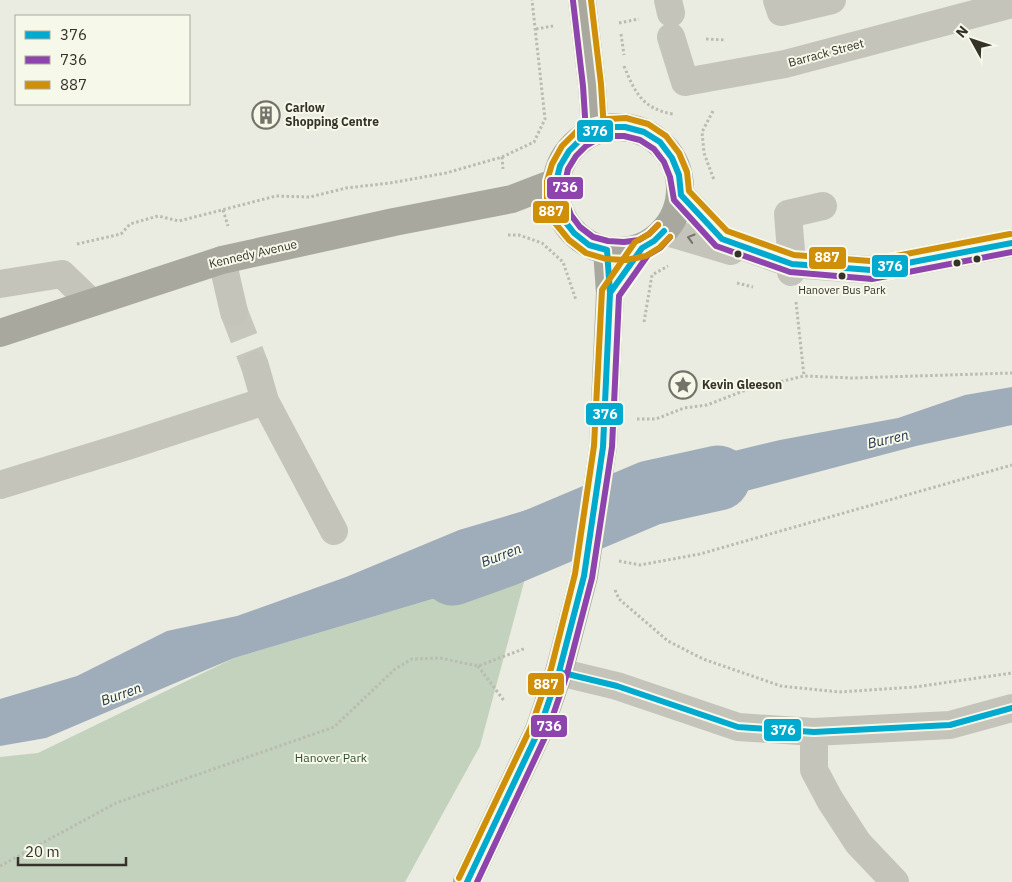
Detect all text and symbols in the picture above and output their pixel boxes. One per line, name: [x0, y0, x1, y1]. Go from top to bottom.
legend: [15, 15, 190, 105]
north arrow: [947, 15, 997, 65]
text: N: [952, 22, 972, 41]
text: 376: [60, 25, 87, 44]
street label: Barrack Street: [786, 35, 865, 70]
text: 736: [60, 50, 87, 69]
text: 887: [60, 75, 87, 94]
building icon: Carlow Shopping Centre: [251, 100, 281, 130]
place label: Carlow Shopping Centre: [285, 100, 379, 129]
line badge: 376: [576, 119, 614, 143]
text: 376: [582, 122, 608, 140]
line badge: 736: [546, 176, 584, 200]
text: 736: [552, 178, 578, 196]
line badge: 887: [532, 200, 570, 224]
text: 887: [538, 202, 564, 220]
one-way arrow: [687, 234, 695, 244]
street label: Kennedy Avenue: [207, 236, 299, 271]
line badge: 887: [808, 246, 847, 270]
text: 887: [814, 248, 840, 266]
unlabelled marker: [733, 249, 743, 259]
line badge: 376: [871, 254, 909, 278]
unlabelled marker: [972, 254, 982, 264]
text: 376: [877, 257, 903, 275]
unlabelled marker: [952, 258, 962, 268]
marker: Hanover Bus Park: [837, 271, 847, 281]
place label: Hanover Bus Park: [798, 283, 886, 297]
place icon: Kevin Gleeson: [668, 370, 698, 400]
place label: Kevin Gleeson: [702, 377, 782, 392]
line badge: 376: [585, 402, 624, 426]
text: 376: [592, 405, 618, 423]
water label: Burren: [866, 426, 910, 452]
water label: Burren: [478, 539, 524, 571]
line badge: 887: [527, 672, 565, 696]
text: 887: [533, 675, 559, 693]
water label: Burren: [98, 678, 144, 710]
line badge: 736: [530, 714, 568, 738]
text: 736: [536, 717, 562, 735]
line badge: 376: [763, 718, 802, 742]
text: 376: [770, 721, 796, 739]
park label: Hanover Park: [295, 750, 368, 765]
scale bar: [18, 834, 125, 866]
text: 20 m: [25, 842, 60, 861]

